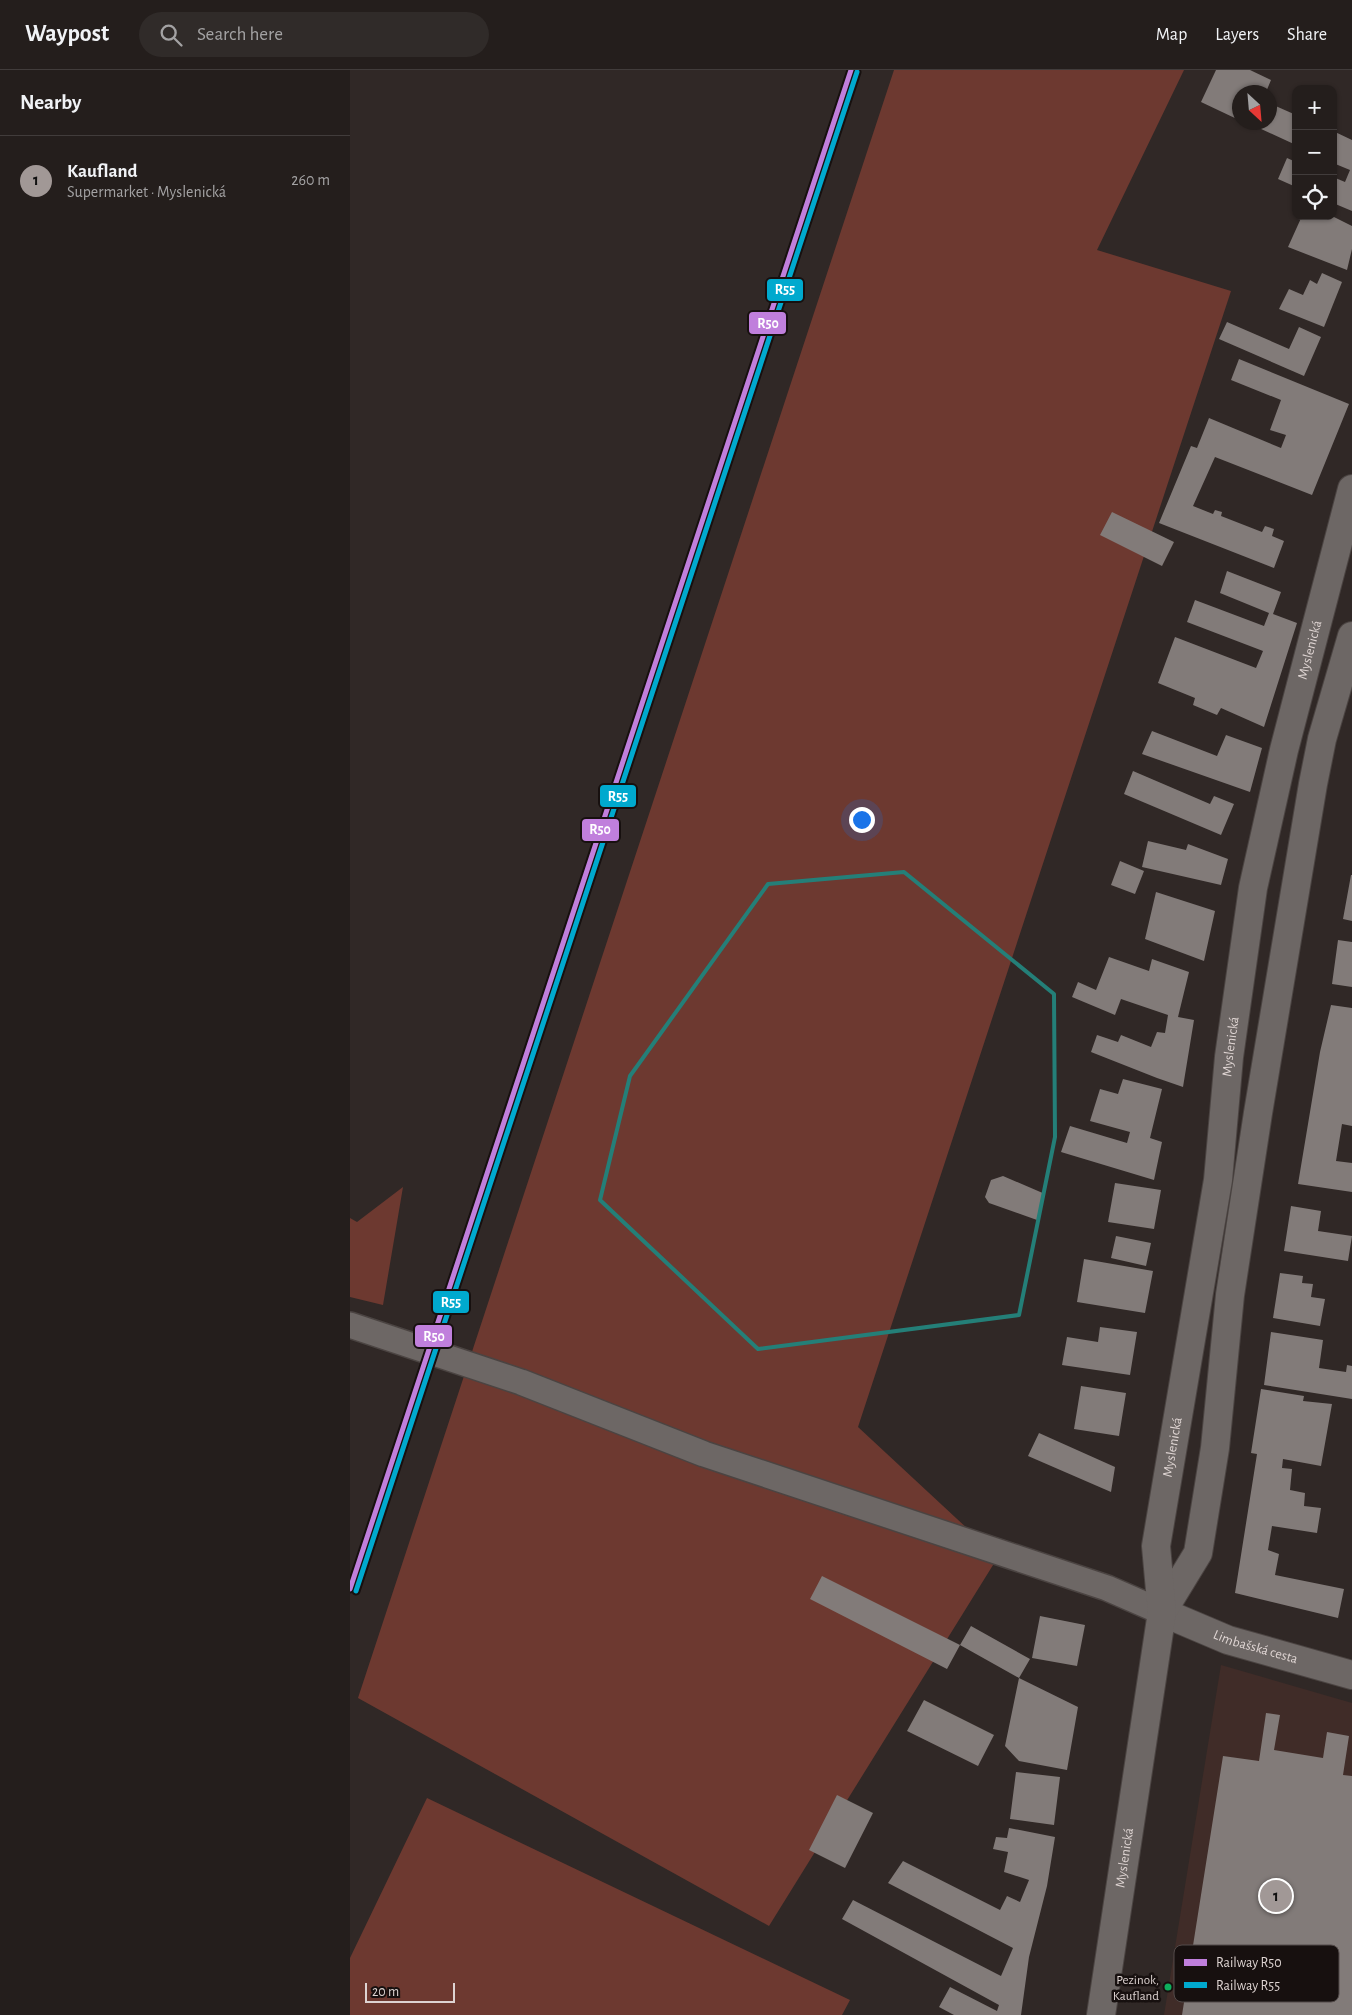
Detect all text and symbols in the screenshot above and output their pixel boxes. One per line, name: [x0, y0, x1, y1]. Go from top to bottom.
search box: [139, 12, 489, 57]
icon: search: [157, 21, 185, 49]
text: Waypost: [25, 22, 109, 46]
text: Search here: [197, 25, 283, 44]
text: Map: [1156, 26, 1187, 44]
text: Layers: [1215, 26, 1259, 44]
text: Share: [1287, 26, 1327, 44]
north arrow: [1232, 85, 1277, 130]
map controls: [1292, 85, 1337, 220]
button: +: [1292, 85, 1337, 130]
text: Nearby: [20, 92, 81, 113]
button: −: [1292, 130, 1337, 175]
text: Kaufland: [67, 162, 137, 181]
text: 1: [33, 172, 39, 188]
text: 260 m: [291, 172, 330, 188]
button: locate: [1292, 175, 1337, 220]
text: Supermarket · Myslenická: [67, 184, 226, 200]
line badge: R55: [766, 278, 804, 302]
text: R55: [775, 283, 795, 297]
line badge: R50: [748, 311, 787, 335]
text: R50: [757, 317, 779, 331]
street label: Myslenická: [1296, 618, 1325, 681]
line badge: R55: [599, 784, 637, 808]
text: R55: [608, 790, 628, 804]
your location: [849, 807, 875, 833]
line badge: R50: [581, 818, 620, 842]
text: R50: [589, 823, 611, 837]
street label: Myslenická: [1220, 1015, 1242, 1077]
line badge: R55: [432, 1290, 470, 1314]
text: R55: [441, 1296, 461, 1310]
line badge: R50: [414, 1324, 453, 1348]
text: R50: [423, 1330, 445, 1344]
street label: Myslenická: [1161, 1416, 1185, 1478]
street label: Limbašská cesta: [1211, 1628, 1300, 1666]
street label: Myslenická: [1113, 1826, 1136, 1889]
pin: 1: [1260, 1877, 1292, 1915]
legend: [1174, 1945, 1339, 2002]
text: Railway R50: [1216, 1956, 1282, 1970]
place label: Pezinok, Kaufland: [1113, 1974, 1159, 2003]
text: Railway R55: [1216, 1979, 1280, 1993]
scale bar: [365, 1980, 455, 2003]
marker: Pezinok, Kaufland: [1163, 1982, 1173, 1992]
text: 20 m: [372, 1985, 399, 1999]

